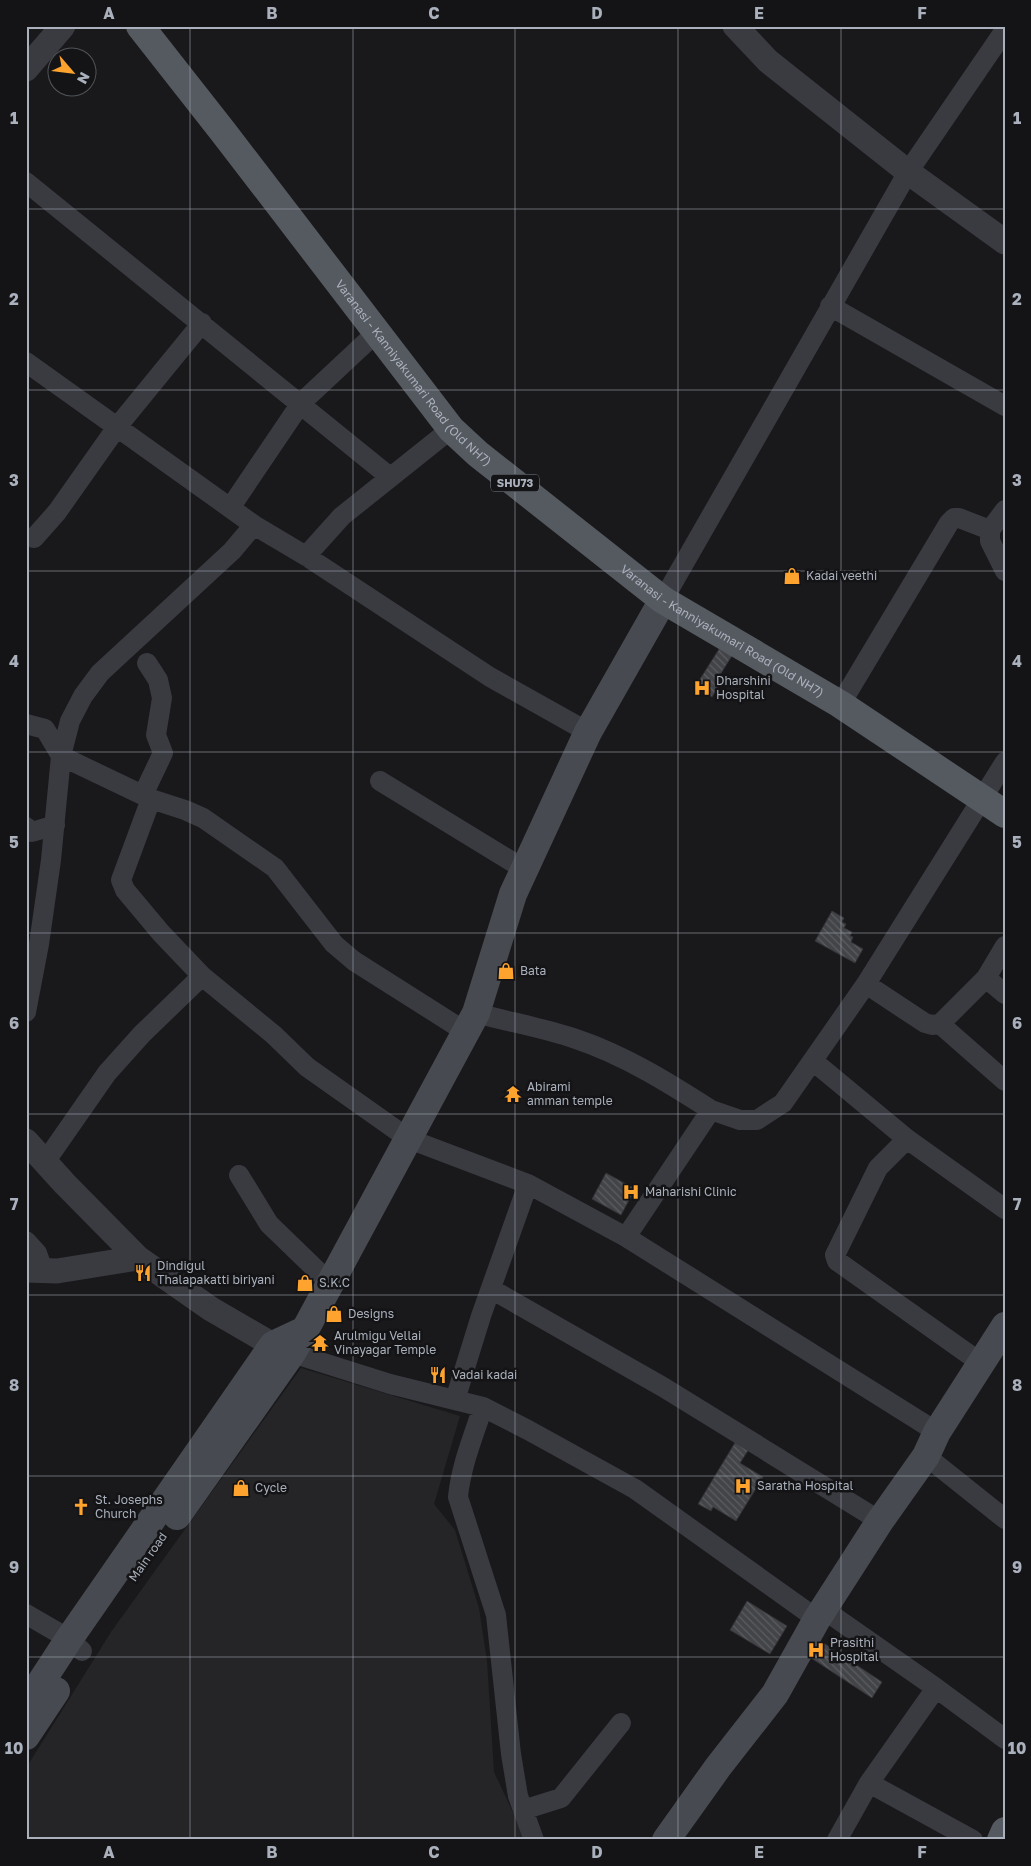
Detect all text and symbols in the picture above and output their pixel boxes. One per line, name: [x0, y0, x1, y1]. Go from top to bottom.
text: A: [103, 3, 115, 23]
text: B: [266, 3, 278, 23]
text: C: [428, 3, 440, 23]
text: D: [591, 3, 603, 23]
text: E: [754, 3, 764, 23]
text: F: [917, 3, 927, 23]
north arrow: [48, 48, 98, 98]
text: N: [74, 70, 94, 87]
text: 1: [10, 108, 18, 128]
text: 1: [1013, 108, 1021, 128]
street label: Varanasi - Kanniyakumari Road (Old NH7): [332, 277, 495, 469]
text: 2: [9, 289, 19, 309]
text: 2: [1012, 289, 1022, 309]
text: 3: [9, 470, 19, 490]
text: 3: [1012, 470, 1022, 490]
road number: SHU73: [491, 474, 539, 492]
street label: Varanasi - Kanniyakumari Road (Old NH7): [618, 561, 827, 700]
shop icon: Kadai veethi: [782, 566, 802, 586]
place label: Kadai veethi: [806, 568, 877, 583]
text: 4: [9, 651, 19, 671]
text: 4: [1012, 651, 1022, 671]
place label: Dharshini Hospital: [716, 673, 771, 702]
hospital icon: Dharshini Hospital: [692, 678, 712, 698]
text: 5: [9, 832, 19, 852]
text: 5: [1012, 832, 1022, 852]
shop icon: Bata: [496, 961, 516, 981]
place label: Bata: [520, 963, 546, 978]
text: 6: [9, 1013, 19, 1033]
text: 6: [1012, 1013, 1022, 1033]
place label: Abirami amman temple: [527, 1079, 613, 1108]
temple icon: Abirami amman temple: [503, 1084, 523, 1104]
hospital icon: Maharishi Clinic: [621, 1182, 641, 1202]
place label: Maharishi Clinic: [645, 1184, 737, 1199]
text: 7: [10, 1194, 19, 1214]
text: 7: [1013, 1194, 1022, 1214]
place label: Dindigul Thalapakatti biriyani: [157, 1258, 275, 1287]
restaurant icon: Dindigul Thalapakatti biriyani: [133, 1263, 153, 1283]
shop icon: S.K.C: [295, 1273, 315, 1293]
place label: S.K.C: [319, 1275, 350, 1290]
shop icon: Designs: [324, 1304, 344, 1324]
place label: Designs: [348, 1306, 394, 1321]
place label: Arulmigu Vellai Vinayagar Temple: [334, 1328, 436, 1357]
temple icon: Arulmigu Vellai Vinayagar Temple: [310, 1333, 330, 1353]
restaurant icon: Vadai kadai: [428, 1365, 448, 1385]
place label: Vadai kadai: [452, 1367, 517, 1382]
text: 8: [9, 1375, 19, 1395]
text: 8: [1012, 1375, 1022, 1395]
hospital icon: Saratha Hospital: [733, 1476, 753, 1496]
shop icon: Cycle: [231, 1478, 251, 1498]
place label: Saratha Hospital: [757, 1478, 853, 1493]
place label: Cycle: [255, 1480, 287, 1495]
place label: St. Josephs Church: [95, 1492, 163, 1521]
church icon: St. Josephs Church: [71, 1497, 91, 1517]
street label: Main road: [125, 1529, 170, 1584]
text: 9: [9, 1557, 19, 1577]
text: 9: [1012, 1557, 1022, 1577]
place label: Prasithi Hospital: [830, 1635, 879, 1664]
hospital icon: Prasithi Hospital: [806, 1640, 826, 1660]
text: 10: [5, 1738, 23, 1758]
text: 10: [1008, 1738, 1026, 1758]
text: A: [103, 1842, 115, 1862]
text: B: [266, 1842, 278, 1862]
text: C: [428, 1842, 440, 1862]
text: D: [591, 1842, 603, 1862]
text: E: [754, 1842, 764, 1862]
text: F: [917, 1842, 927, 1862]

